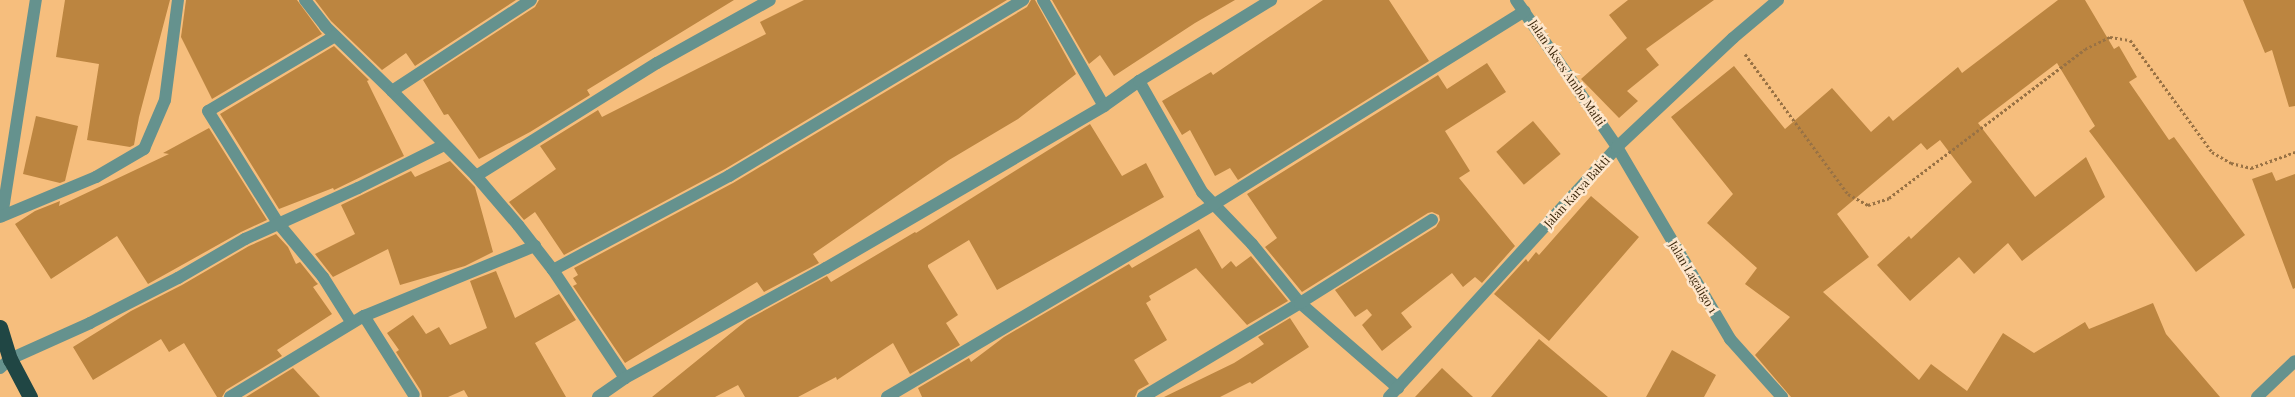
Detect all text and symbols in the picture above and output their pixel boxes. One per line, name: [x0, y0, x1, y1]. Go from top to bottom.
street label: Jalan Akses Ambo Matti: [1526, 17, 1608, 129]
street label: Jalan Karya Bakti: [1541, 153, 1613, 231]
street label: Jalan Lagaligo 1: [1666, 238, 1720, 316]

